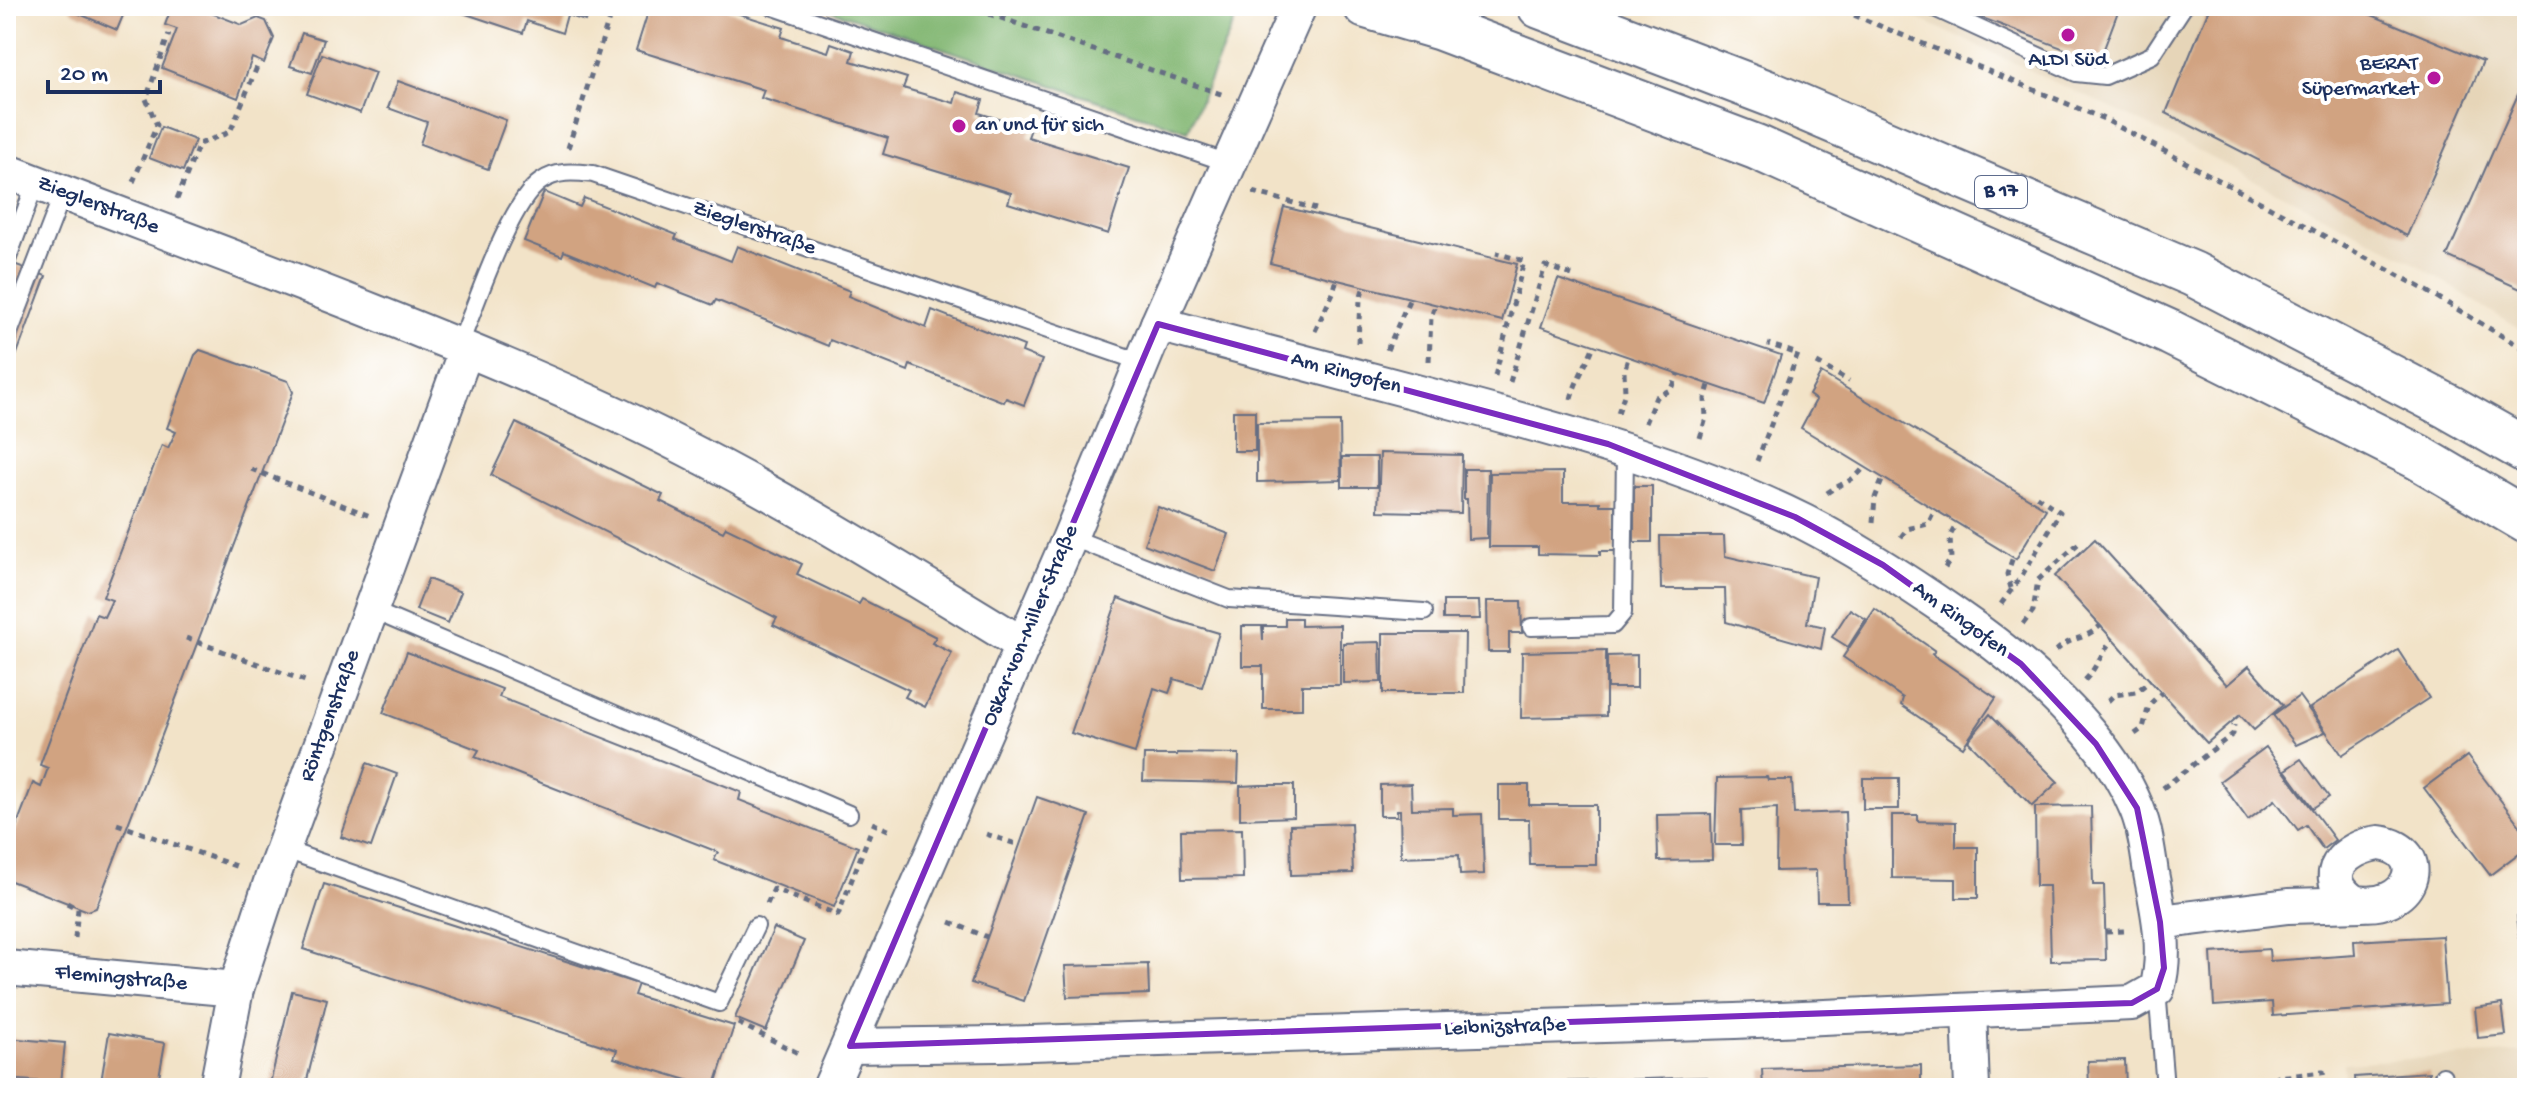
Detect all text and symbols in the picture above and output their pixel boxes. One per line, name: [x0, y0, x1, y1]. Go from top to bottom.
marker: ALDI Süd: [2059, 26, 2077, 44]
scale bar: [48, 44, 160, 94]
place label: ALDI Süd: [2028, 48, 2110, 74]
place label: BERAT Süpermarket: [2302, 52, 2420, 103]
text: 20 m: [60, 61, 108, 90]
marker: BERAT Süpermarket: [2425, 69, 2443, 87]
place label: an und für sich: [975, 113, 1104, 139]
marker: an und für sich: [950, 117, 968, 135]
street label: Zieglerstraße: [33, 171, 163, 241]
road number: B 17: [1975, 176, 2027, 208]
street label: Zieglerstraße: [689, 196, 820, 262]
street label: Am Ringofen: [1288, 347, 1404, 401]
street label: Oskar-von-Miller-Straße: [977, 521, 1085, 731]
street label: Am Ringofen: [1907, 576, 2014, 664]
street label: Röntgenstraße: [295, 646, 367, 786]
street label: Flemingstraße: [53, 960, 189, 998]
street label: Leibnizstraße: [1443, 1013, 1567, 1043]

